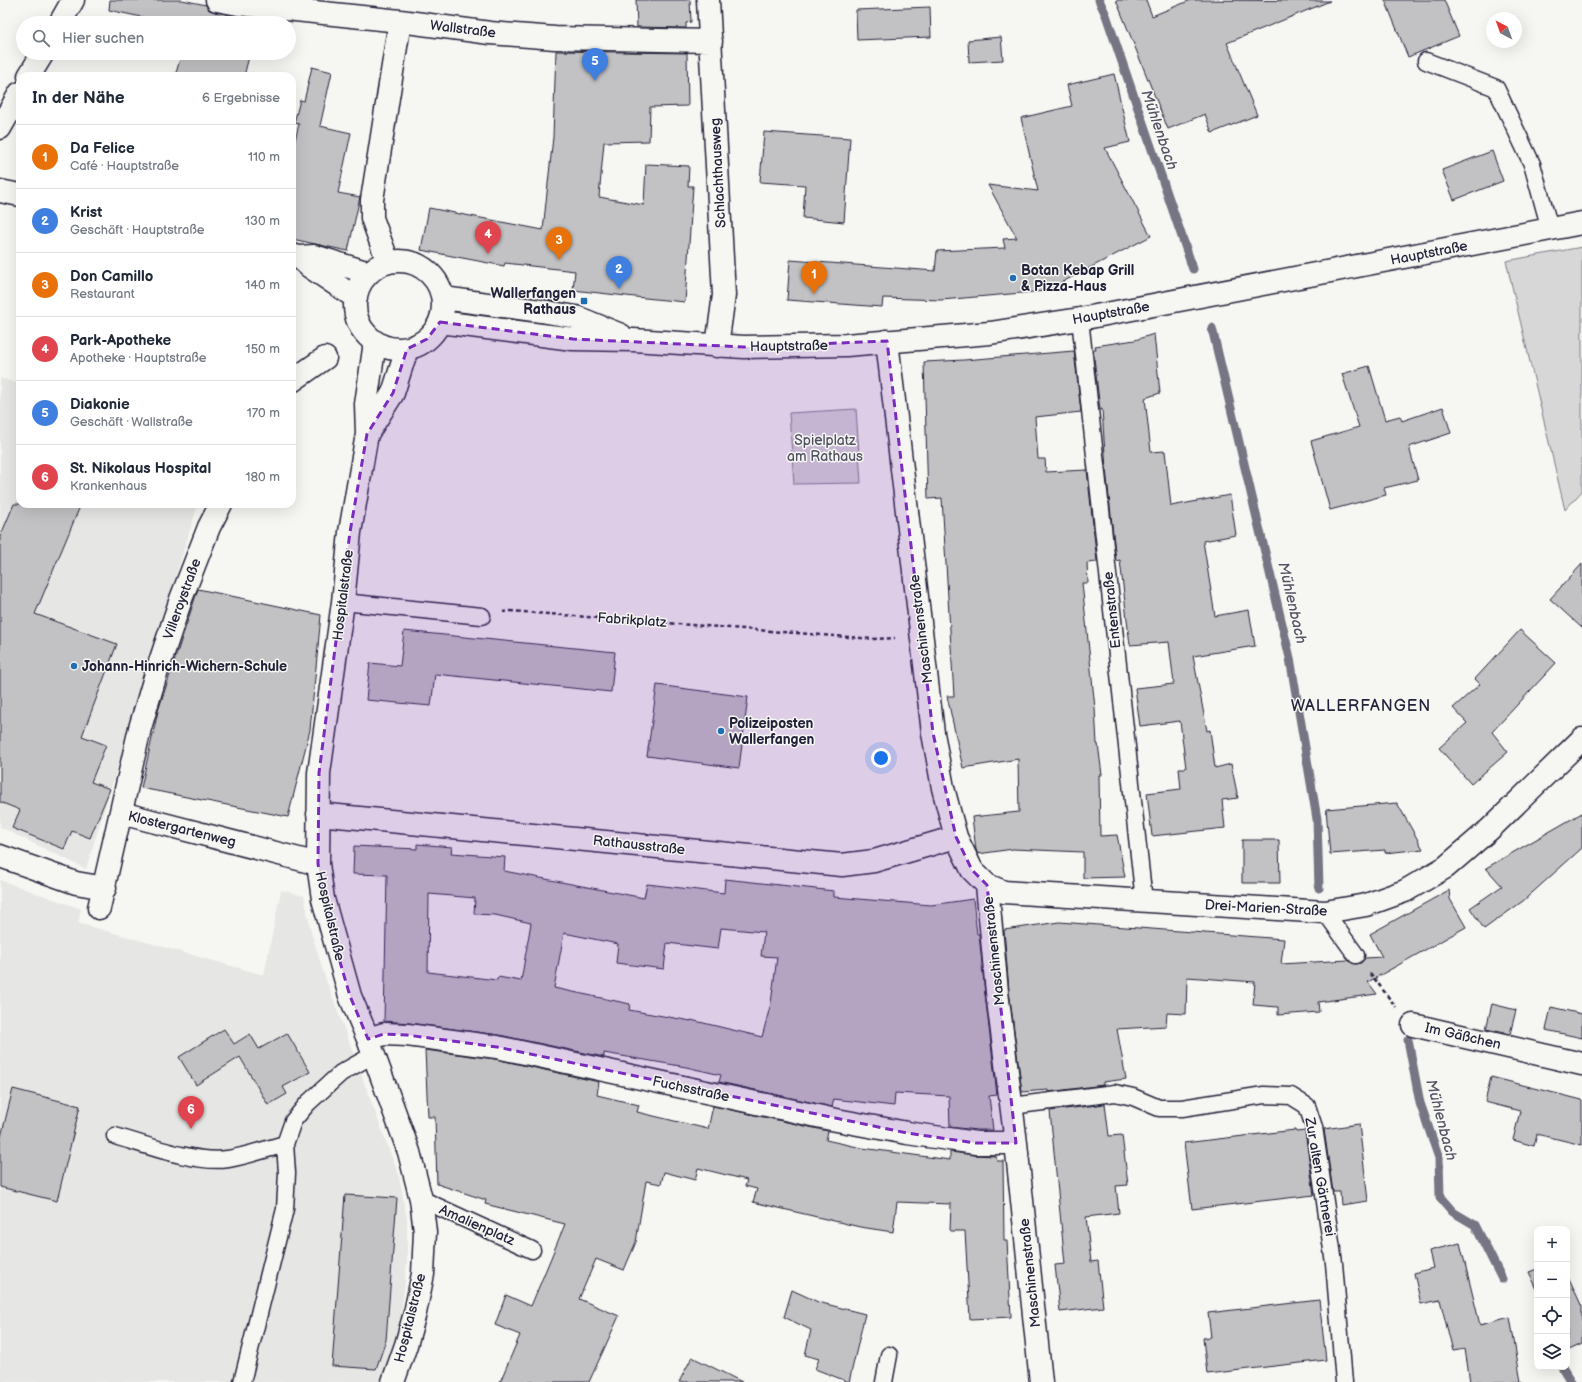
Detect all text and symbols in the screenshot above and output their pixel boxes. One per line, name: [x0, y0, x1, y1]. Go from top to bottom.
north arrow: [1486, 12, 1522, 48]
search box: [16, 16, 296, 60]
street label: Wallstraße: [429, 17, 497, 41]
icon: search: [30, 27, 52, 49]
text: Hier suchen: [62, 29, 144, 48]
pin: 5: [582, 48, 608, 81]
text: In der Nähe: [32, 88, 125, 108]
water label: Mühlenbach: [1136, 88, 1182, 172]
text: 6 Ergebnisse: [202, 90, 280, 106]
street label: Schlachthausweg: [707, 118, 729, 228]
text: Da Felice: [70, 139, 135, 158]
text: 1: [42, 149, 48, 165]
text: 110 m: [248, 149, 280, 165]
text: Café · Hauptstraße: [70, 158, 179, 174]
text: Krist: [70, 203, 102, 222]
text: 2: [41, 213, 49, 229]
text: 130 m: [245, 213, 280, 229]
pin: 4: [475, 221, 501, 254]
text: Geschäft · Hauptstraße: [70, 222, 204, 238]
pin: 3: [546, 227, 572, 260]
street label: Hauptstraße: [1389, 237, 1469, 269]
pin: 2: [606, 256, 632, 289]
pin: 1: [801, 261, 827, 294]
place label: Botan Kebap Grill & Pizza-Haus: [1021, 262, 1134, 295]
text: Don Camillo: [70, 267, 153, 286]
marker: Botan Kebap Grill & Pizza-Haus: [1008, 273, 1018, 283]
text: 3: [41, 277, 49, 293]
text: 140 m: [245, 277, 280, 293]
place label: Wallerfangen Rathaus: [491, 285, 576, 318]
text: Restaurant: [70, 286, 135, 302]
marker: Wallerfangen Rathaus: [579, 296, 589, 306]
street label: Hauptstraße: [1071, 298, 1151, 328]
text: Park-Apotheke: [70, 331, 171, 350]
street label: Hauptstraße: [750, 337, 828, 355]
text: 4: [41, 341, 49, 357]
text: 150 m: [246, 341, 280, 357]
text: Apotheke · Hauptstraße: [70, 350, 206, 366]
text: Diakonie: [70, 395, 130, 414]
text: 5: [41, 405, 49, 421]
text: 170 m: [247, 405, 280, 421]
text: Geschäft · Wallstraße: [70, 414, 193, 430]
park label: Spielplatz am Rathaus: [787, 432, 863, 465]
text: St. Nikolaus Hospital: [70, 459, 211, 478]
text: 6: [41, 469, 49, 485]
text: 180 m: [245, 469, 280, 485]
text: Krankenhaus: [70, 478, 147, 494]
street label: Hospitalstraße: [329, 549, 357, 641]
street label: Villeroystraße: [159, 556, 205, 642]
water label: Mühlenbach: [1273, 560, 1311, 646]
street label: Entenstraße: [1100, 571, 1124, 649]
street label: Maschinenstraße: [906, 574, 936, 684]
street label: Fabrikplatz: [597, 609, 667, 631]
place label: Johann-Hinrich-Wichern-Schule: [82, 658, 287, 675]
marker: Johann-Hinrich-Wichern-Schule: [69, 661, 79, 671]
district label: WALLERFANGEN: [1291, 697, 1431, 716]
place label: Polizeiposten Wallerfangen: [729, 715, 815, 748]
marker: Polizeiposten Wallerfangen: [716, 726, 726, 736]
your location: [871, 748, 891, 768]
street label: Klostergartenweg: [126, 807, 238, 851]
street label: Rathausstraße: [592, 832, 686, 858]
street label: Hospitalstraße: [311, 870, 349, 962]
street label: Maschinenstraße: [980, 896, 1008, 1006]
street label: Drei-Marien-Straße: [1204, 896, 1328, 920]
street label: Im Gäßchen: [1423, 1019, 1503, 1053]
street label: Fuchsstraße: [651, 1073, 731, 1105]
water label: Mühlenbach: [1421, 1077, 1461, 1163]
pin: 6: [178, 1096, 204, 1129]
street label: Zur alten Gärtnerei: [1301, 1115, 1339, 1238]
street label: Amalienplatz: [437, 1201, 518, 1249]
street label: Maschinenstraße: [1016, 1218, 1044, 1328]
map controls: [1534, 1226, 1570, 1370]
button: +: [1534, 1226, 1570, 1262]
button: −: [1534, 1262, 1570, 1298]
street label: Hospitalstraße: [391, 1272, 429, 1364]
button: locate: [1534, 1298, 1570, 1334]
button: layers: [1534, 1334, 1570, 1370]

